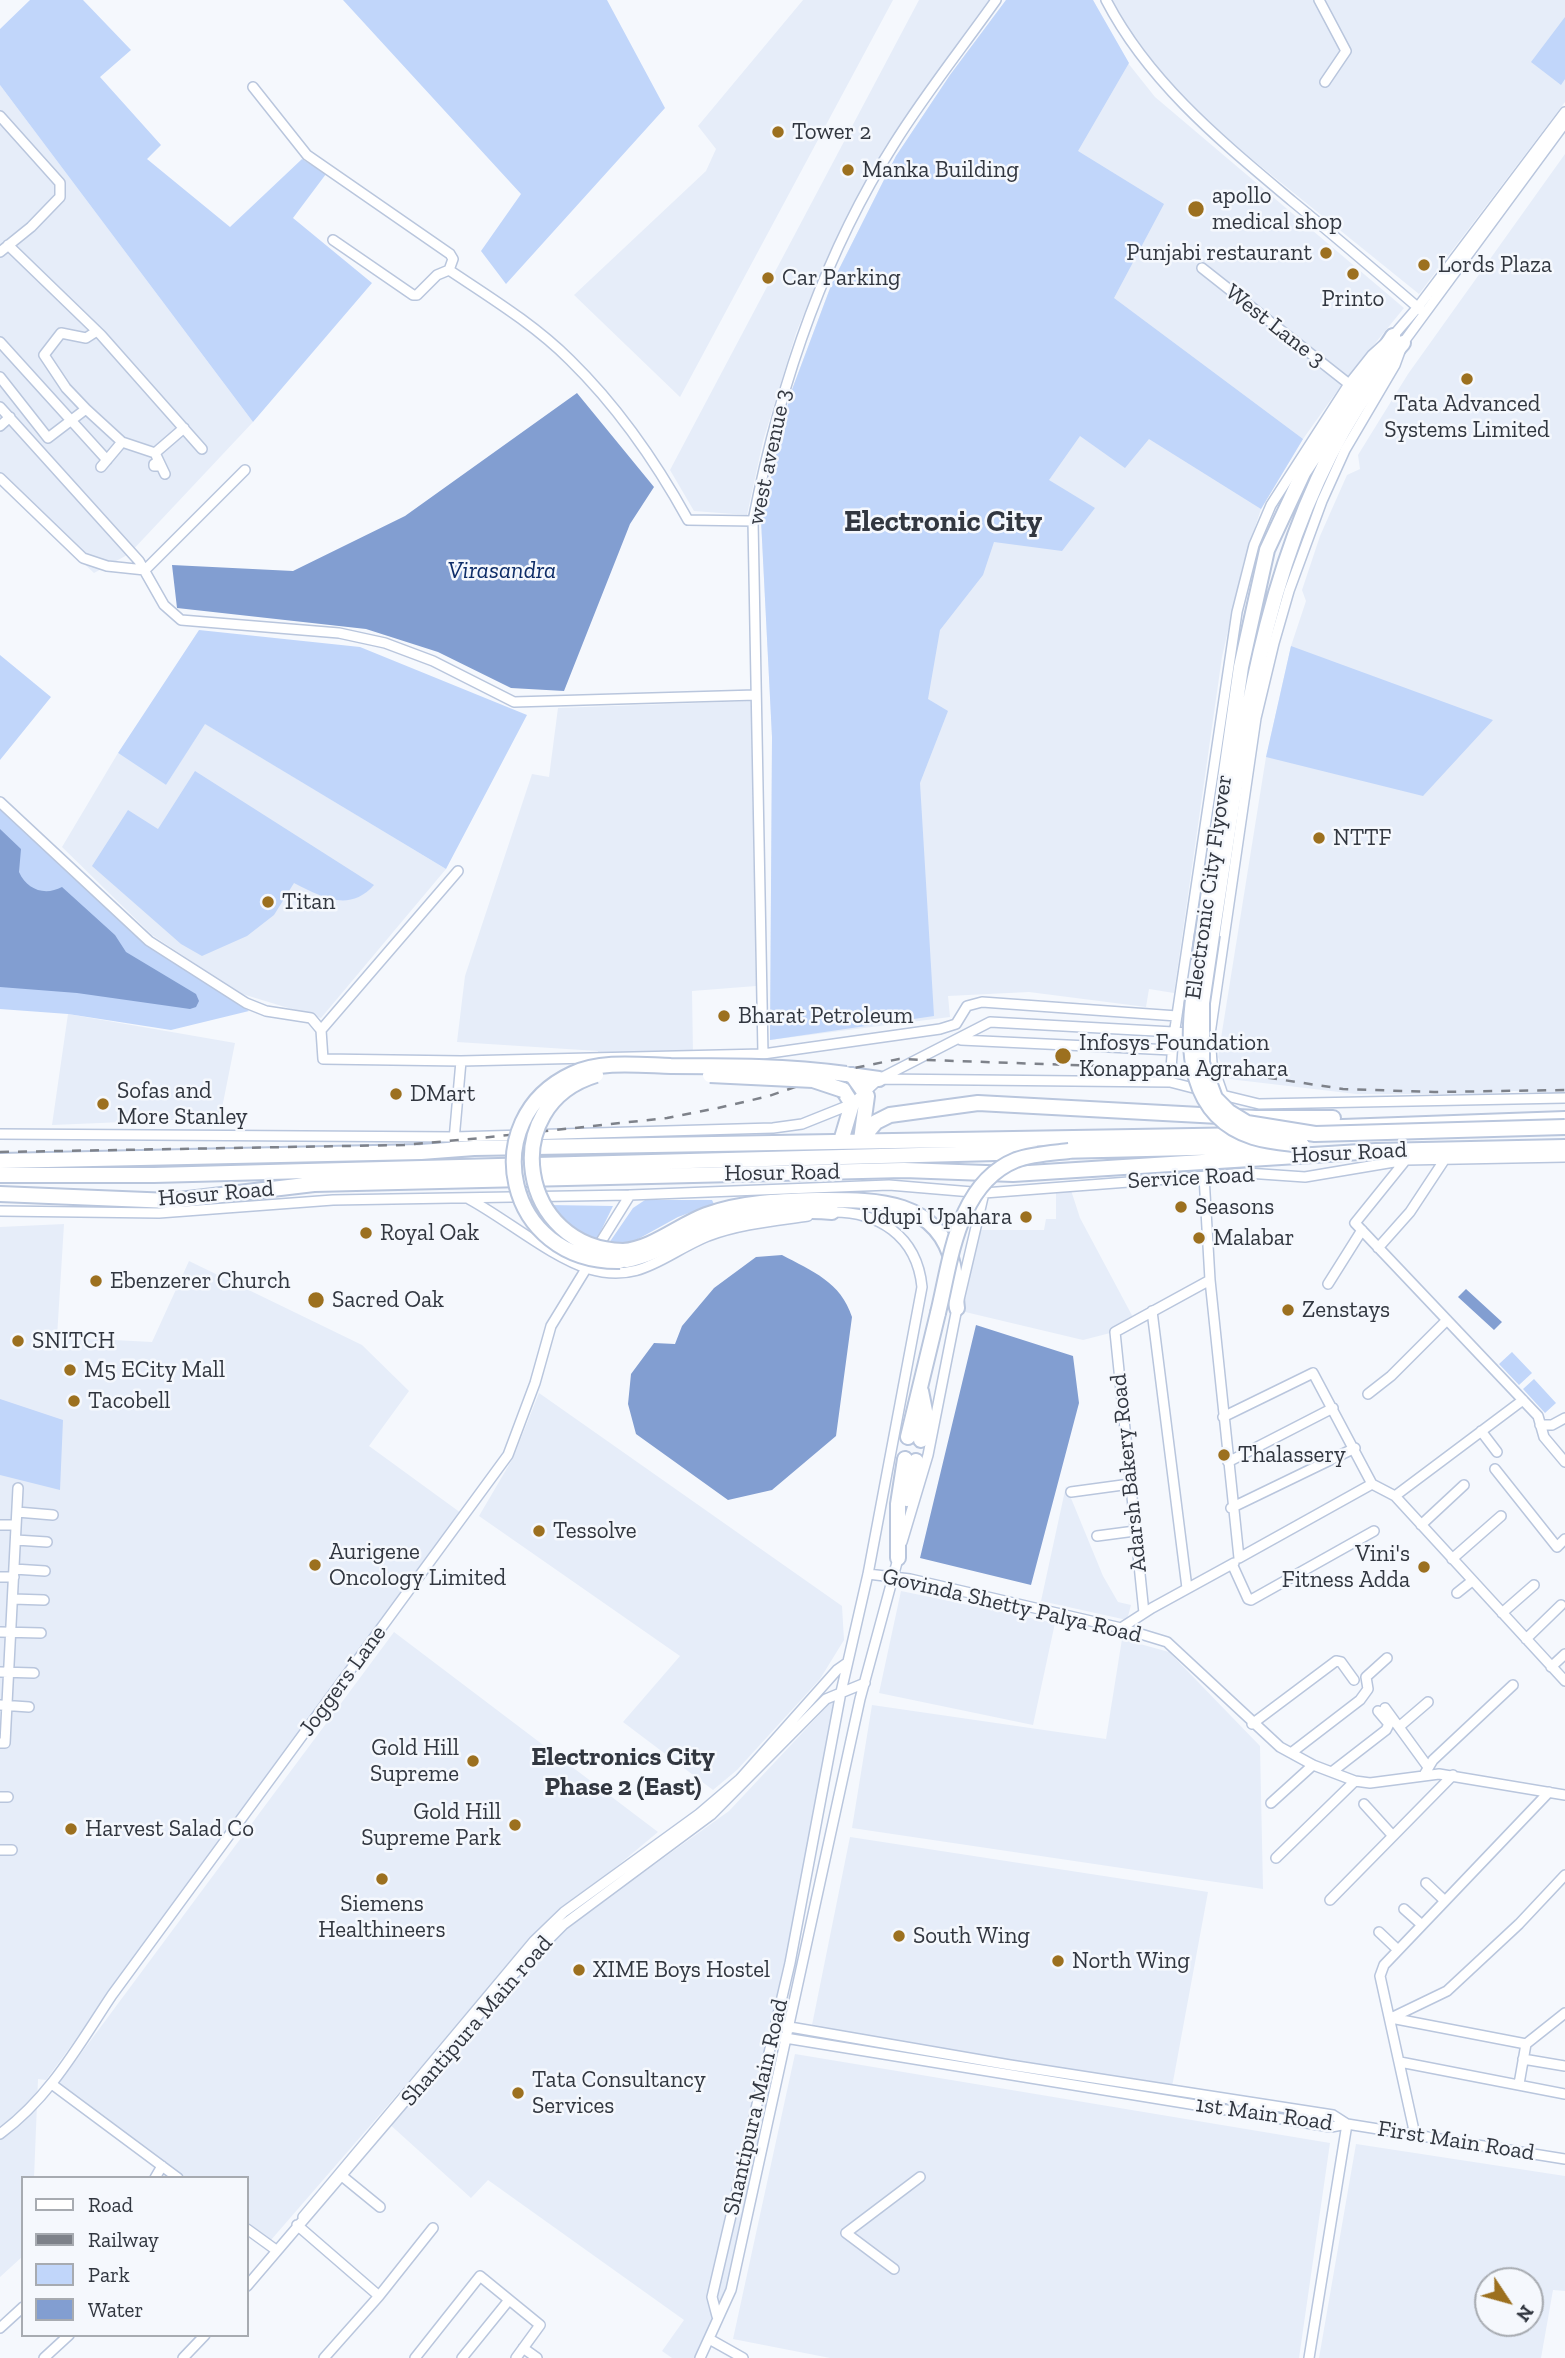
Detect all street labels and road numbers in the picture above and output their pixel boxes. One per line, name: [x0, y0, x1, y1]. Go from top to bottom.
street label: West Lane 3: [1220, 278, 1330, 374]
street label: west avenue 3: [742, 387, 798, 527]
street label: Electronic City Flyover: [1180, 773, 1238, 1001]
street label: Hosur Road: [1290, 1136, 1408, 1170]
street label: Hosur Road: [724, 1158, 840, 1188]
street label: Service Road: [1127, 1161, 1255, 1195]
street label: Hosur Road: [157, 1175, 275, 1213]
street label: Adarsh Bakery Road: [1105, 1372, 1153, 1574]
street label: Govinda Shetty Palya Road: [880, 1563, 1144, 1649]
street label: Joggers Lane: [294, 1620, 392, 1742]
street label: Shantipura Main road: [395, 1930, 559, 2112]
street label: Shantipura Main Road: [718, 1996, 794, 2218]
street label: 1st Main Road: [1194, 2091, 1334, 2137]
street label: First Main Road: [1376, 2115, 1536, 2167]

